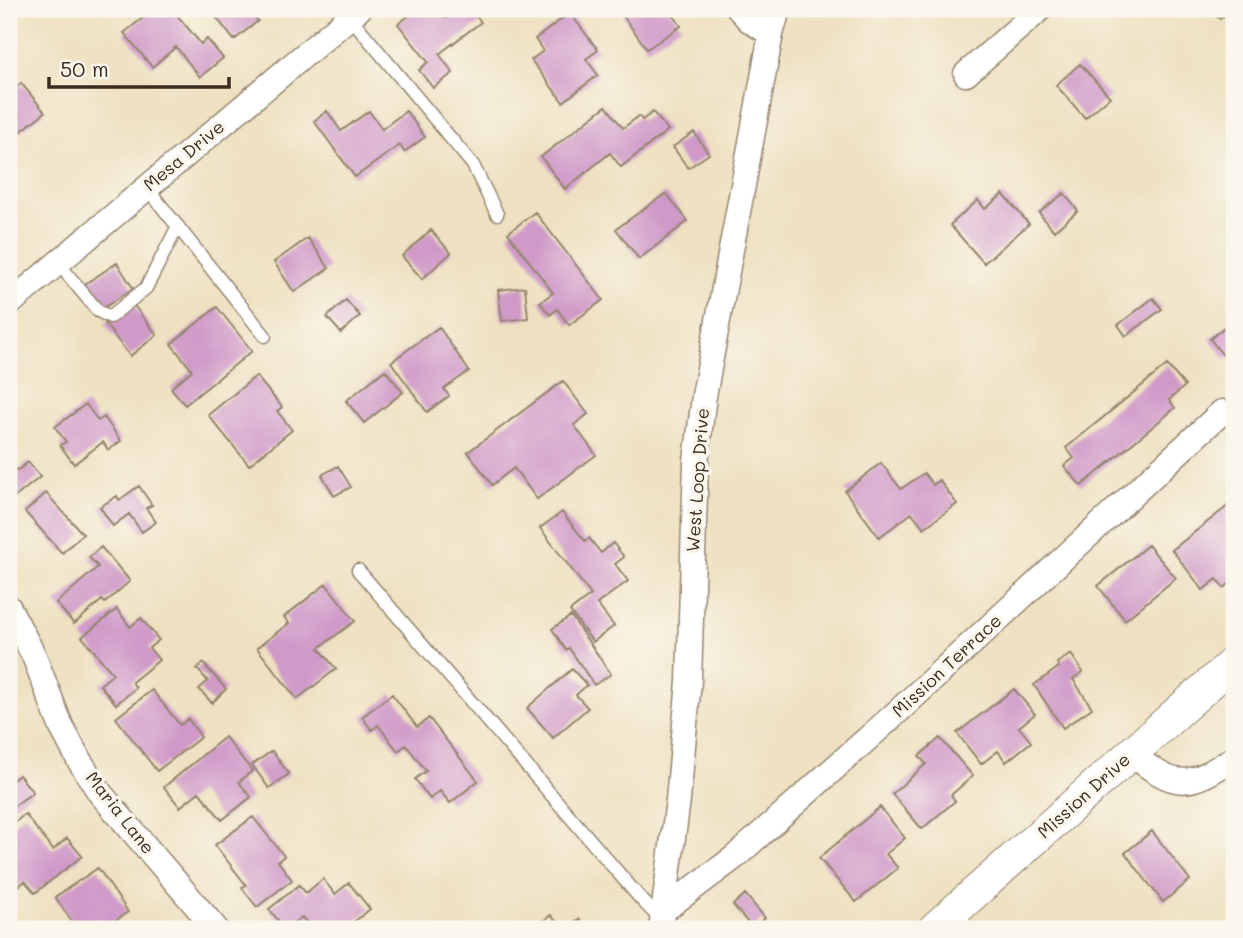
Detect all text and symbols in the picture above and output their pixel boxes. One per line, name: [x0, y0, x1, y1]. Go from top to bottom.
scale bar: [49, 46, 229, 90]
text: 50 m: [60, 55, 109, 82]
street label: Mesa Drive: [138, 114, 229, 196]
street label: West Loop Drive: [680, 407, 714, 553]
street label: Mission Terrace: [886, 608, 1006, 722]
street label: Mission Drive: [1032, 747, 1135, 843]
street label: Maria Lane: [81, 766, 161, 859]

